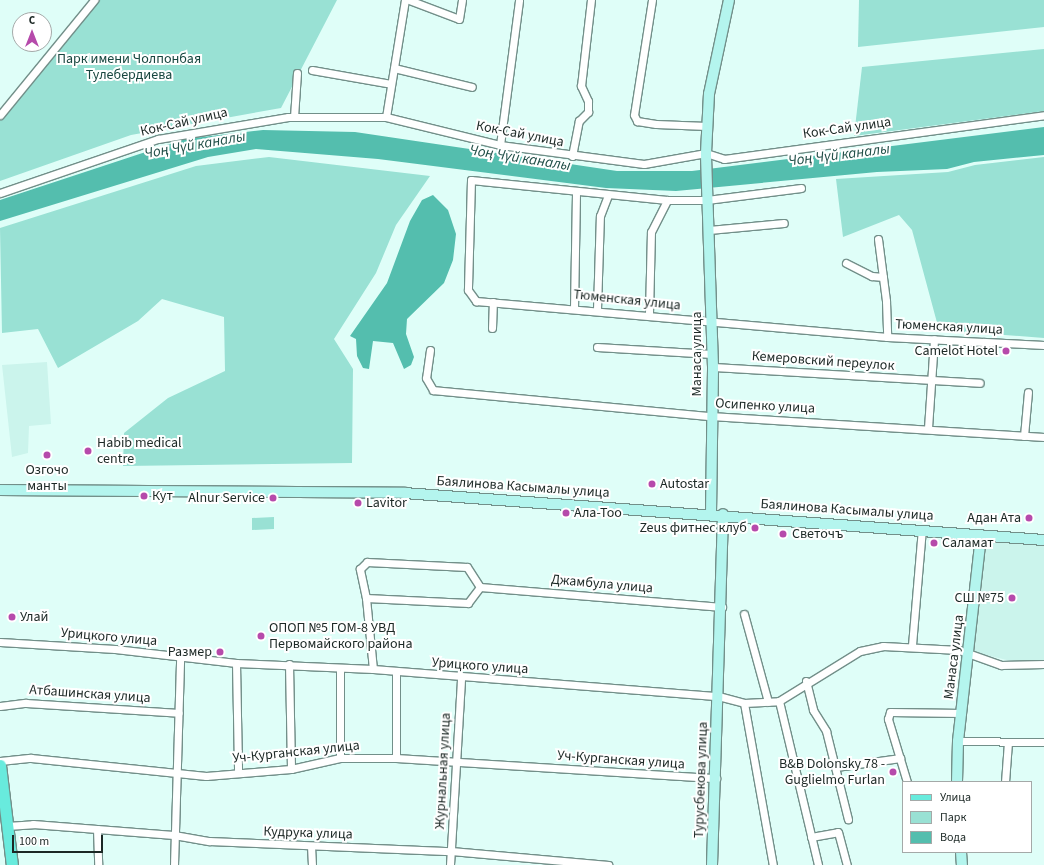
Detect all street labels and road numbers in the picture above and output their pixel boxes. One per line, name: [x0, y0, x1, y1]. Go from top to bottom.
street label: Кок-Сай улица: [139, 104, 229, 140]
street label: Кок-Сай улица: [802, 113, 892, 143]
street label: Кок-Сай улица: [475, 117, 565, 151]
street label: Тюменская улица: [573, 286, 681, 314]
street label: Манаса улица: [689, 312, 705, 396]
street label: Тюменская улица: [895, 316, 1003, 338]
street label: Кемеровский переулок: [751, 348, 895, 374]
street label: Осипенко улица: [715, 395, 815, 417]
street label: Баялинова Касымалы улица: [436, 473, 610, 501]
street label: Баялинова Касымалы улица: [760, 496, 934, 524]
street label: Джамбула улица: [550, 571, 654, 597]
street label: Манаса улица: [940, 614, 968, 700]
street label: Урицкого улица: [60, 624, 158, 650]
street label: Урицкого улица: [431, 654, 529, 678]
street label: Атбашинская улица: [29, 681, 151, 707]
street label: Журнальная улица: [432, 712, 454, 830]
street label: Турусбекова улица: [691, 721, 711, 839]
street label: Уч-Курганская улица: [232, 737, 360, 767]
street label: Уч-Курганская улица: [557, 747, 685, 773]
street label: Кудрука улица: [263, 823, 353, 843]

